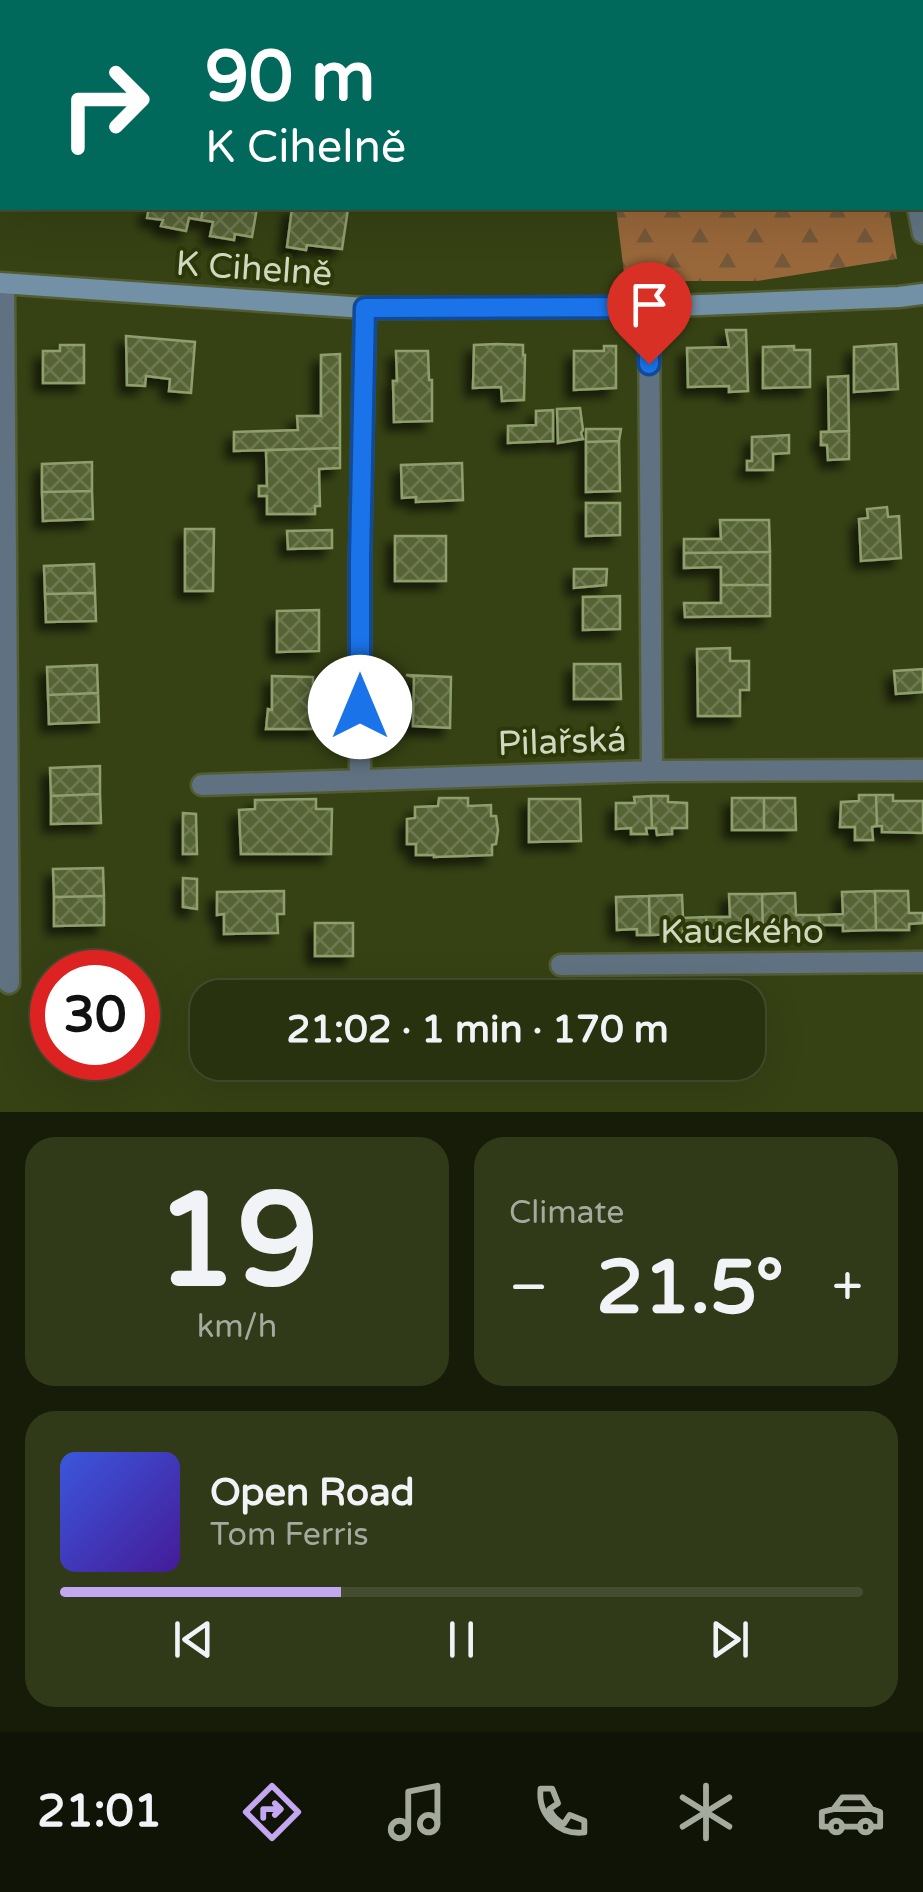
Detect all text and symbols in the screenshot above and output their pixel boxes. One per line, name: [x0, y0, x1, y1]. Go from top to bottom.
text: 90 m: [205, 36, 375, 120]
icon: right: [40, 40, 170, 170]
text: K Cihelně: [205, 121, 406, 175]
street label: K Cihelně: [174, 243, 333, 295]
pin: [607, 262, 692, 365]
icon: arrive: [622, 277, 677, 332]
position arrow: [308, 655, 412, 759]
street label: Pilařská: [497, 719, 627, 765]
street label: Kauckého: [660, 911, 824, 953]
speed limit sign: 30: [30, 950, 160, 1080]
text: 21:02 · 1 min · 170 m: [286, 1007, 669, 1053]
text: 19: [155, 1165, 319, 1321]
text: Climate: [509, 1194, 624, 1232]
text: 21.5°: [596, 1243, 784, 1333]
text: −: [509, 1255, 548, 1321]
text: +: [832, 1255, 863, 1321]
text: km/h: [197, 1308, 277, 1346]
text: Open Road: [210, 1470, 415, 1516]
text: Tom Ferris: [210, 1516, 369, 1554]
icon: previous: [166, 1612, 221, 1667]
icon: pause: [434, 1612, 489, 1667]
icon: next: [702, 1612, 757, 1667]
icon: directions: [237, 1777, 307, 1847]
icon: music: [382, 1777, 452, 1847]
icon: phone: [526, 1777, 596, 1847]
icon: climate: [671, 1777, 741, 1847]
icon: car: [816, 1777, 886, 1847]
text: 21:01: [37, 1785, 162, 1839]

